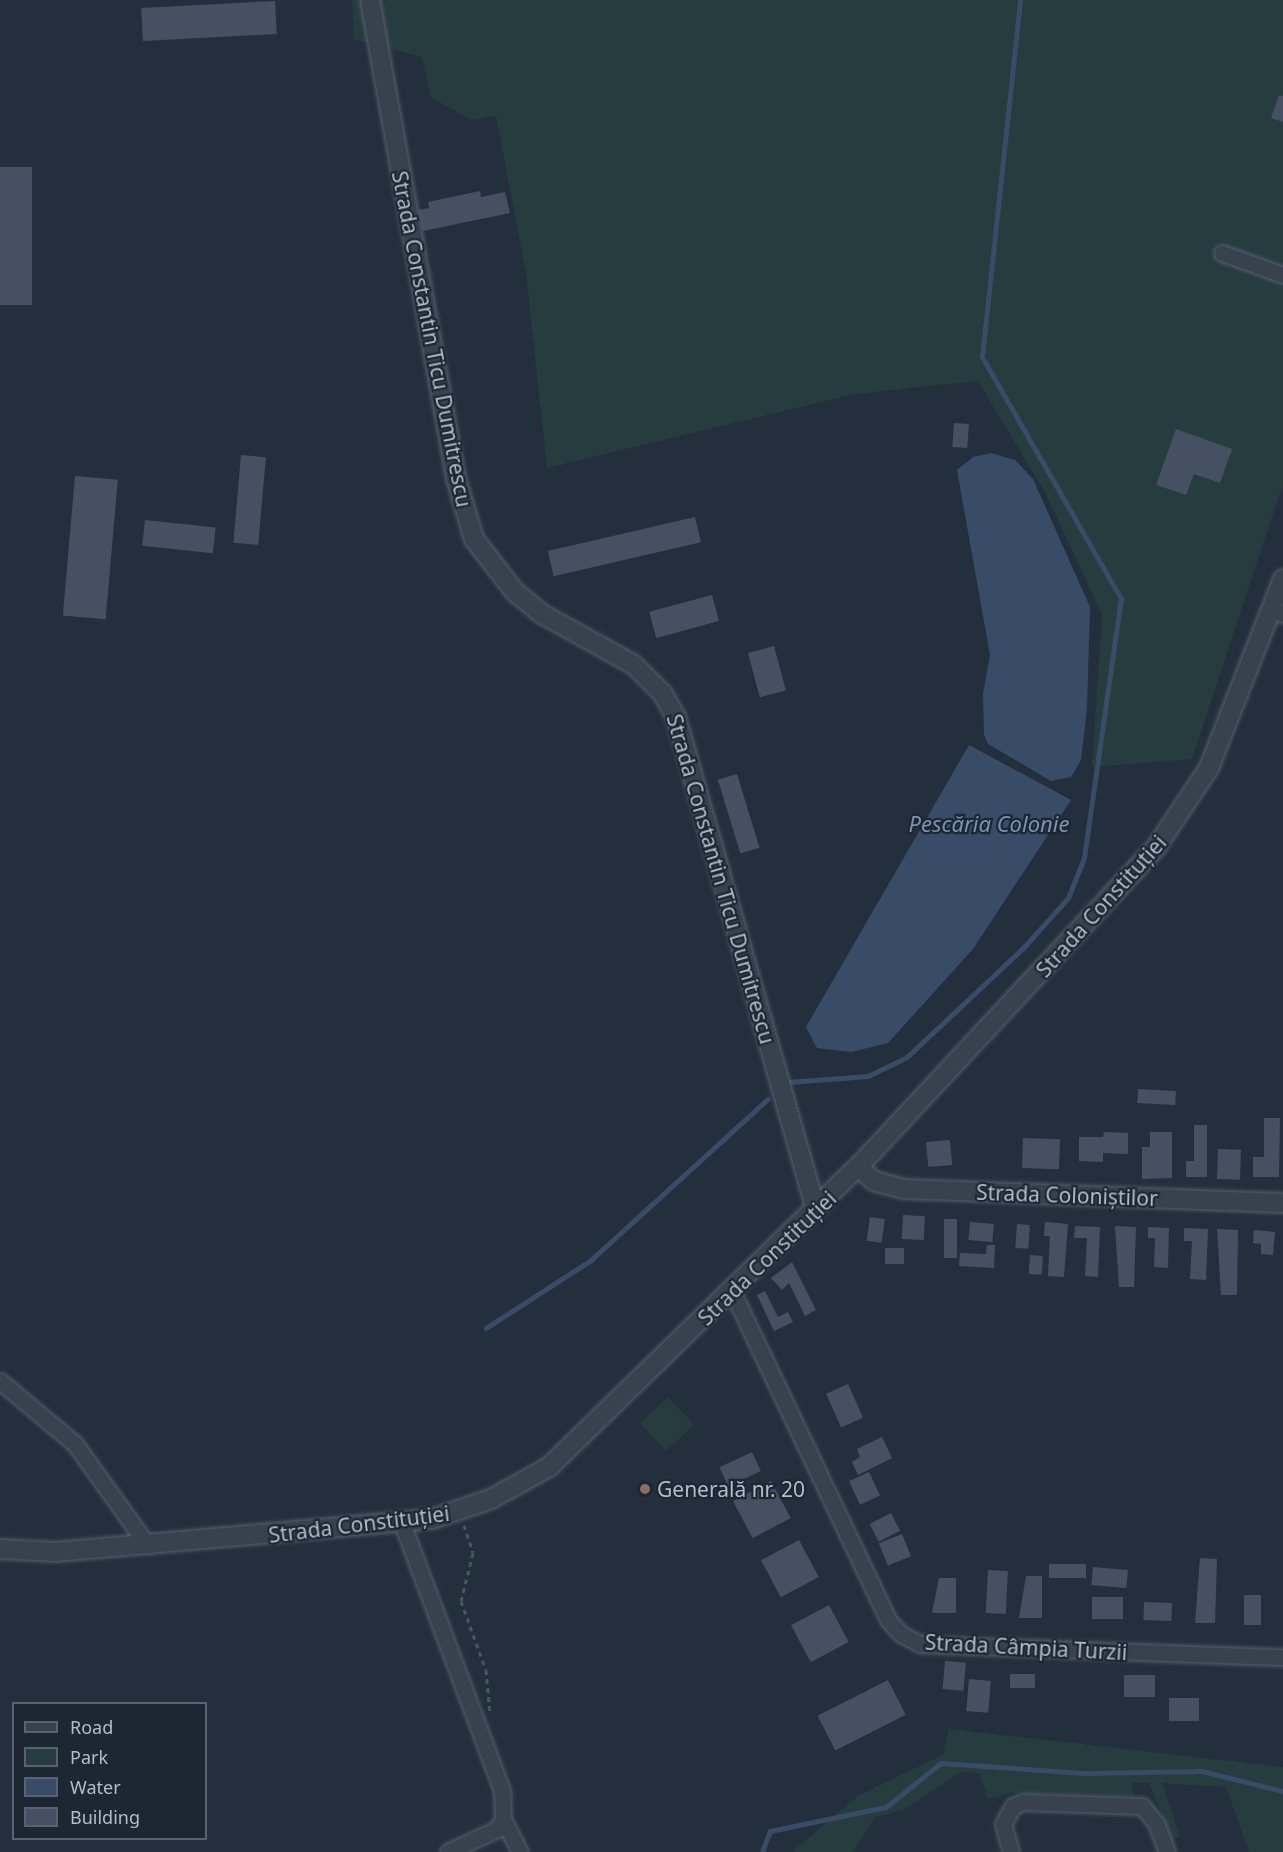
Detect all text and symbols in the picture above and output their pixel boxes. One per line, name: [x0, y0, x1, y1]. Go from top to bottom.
street label: Strada Constantin Ticu Dumitrescu: [387, 169, 477, 509]
street label: Strada Constantin Ticu Dumitrescu: [662, 711, 780, 1047]
water label: Pescăria Colonie: [909, 811, 1069, 837]
street label: Strada Constituției: [1031, 830, 1171, 982]
street label: Strada Coloniștilor: [976, 1179, 1158, 1211]
street label: Strada Constituției: [693, 1186, 841, 1330]
place label: Generală nr. 20: [657, 1476, 805, 1502]
marker: Generală nr. 20: [638, 1482, 652, 1496]
street label: Strada Constituției: [267, 1500, 451, 1548]
street label: Strada Câmpia Turzii: [924, 1629, 1128, 1665]
legend: [12, 1702, 207, 1840]
text: Road: [70, 1715, 113, 1739]
text: Park: [70, 1745, 108, 1769]
text: Water: [70, 1775, 121, 1799]
text: Building: [70, 1805, 140, 1829]

